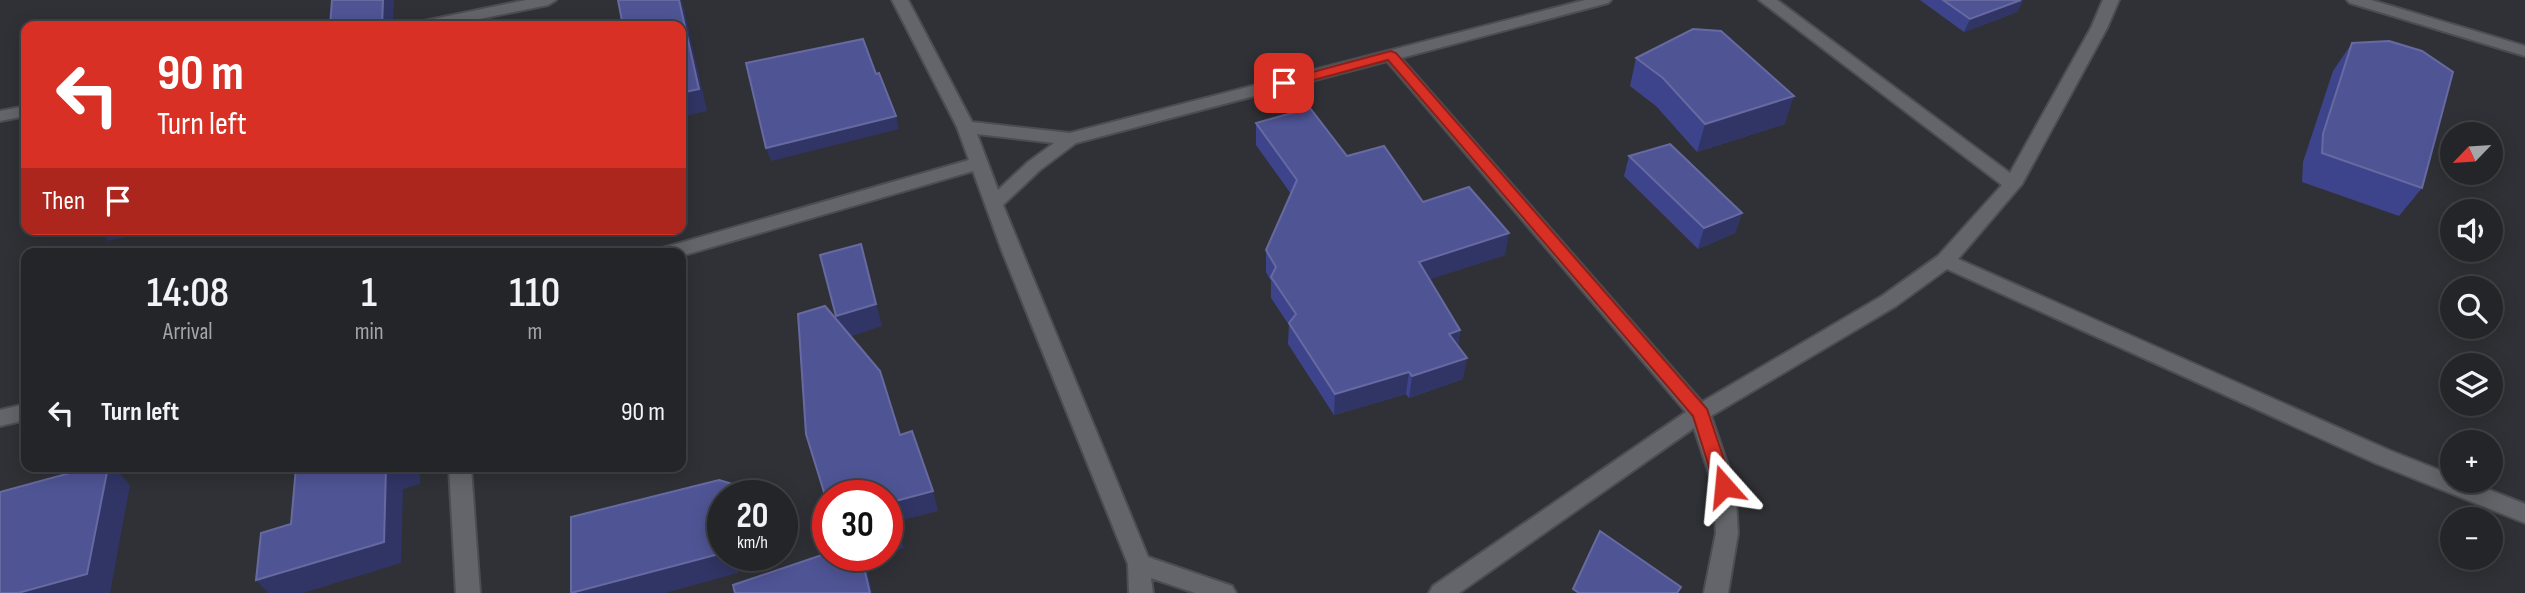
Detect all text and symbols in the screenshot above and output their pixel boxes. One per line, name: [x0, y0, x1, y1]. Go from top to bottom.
text: 90 m: [157, 45, 244, 104]
icon: left: [42, 49, 133, 140]
pin: [1254, 53, 1314, 113]
icon: arrive: [1265, 64, 1303, 102]
text: Turn left: [157, 105, 247, 144]
north arrow: [2440, 122, 2502, 186]
map controls: [2440, 122, 2503, 570]
icon: arrive: [99, 182, 137, 220]
text: Then: [42, 186, 85, 217]
button: sound: [2440, 199, 2503, 262]
text: 14:08: [147, 268, 229, 319]
text: 1: [361, 268, 377, 319]
text: 110: [509, 268, 560, 319]
button: search: [2440, 276, 2503, 339]
text: Arrival: [163, 318, 213, 346]
text: min: [355, 318, 384, 346]
text: m: [527, 318, 542, 346]
button: layers: [2440, 353, 2503, 416]
icon: left: [42, 394, 80, 432]
text: Turn left: [101, 397, 179, 428]
text: 90 m: [621, 397, 665, 428]
button: +: [2440, 430, 2503, 493]
position arrow: [1687, 449, 1761, 523]
speed limit sign: 30: [812, 480, 903, 571]
text: 20: [737, 495, 769, 538]
button: −: [2440, 507, 2503, 570]
text: km/h: [737, 532, 768, 553]

